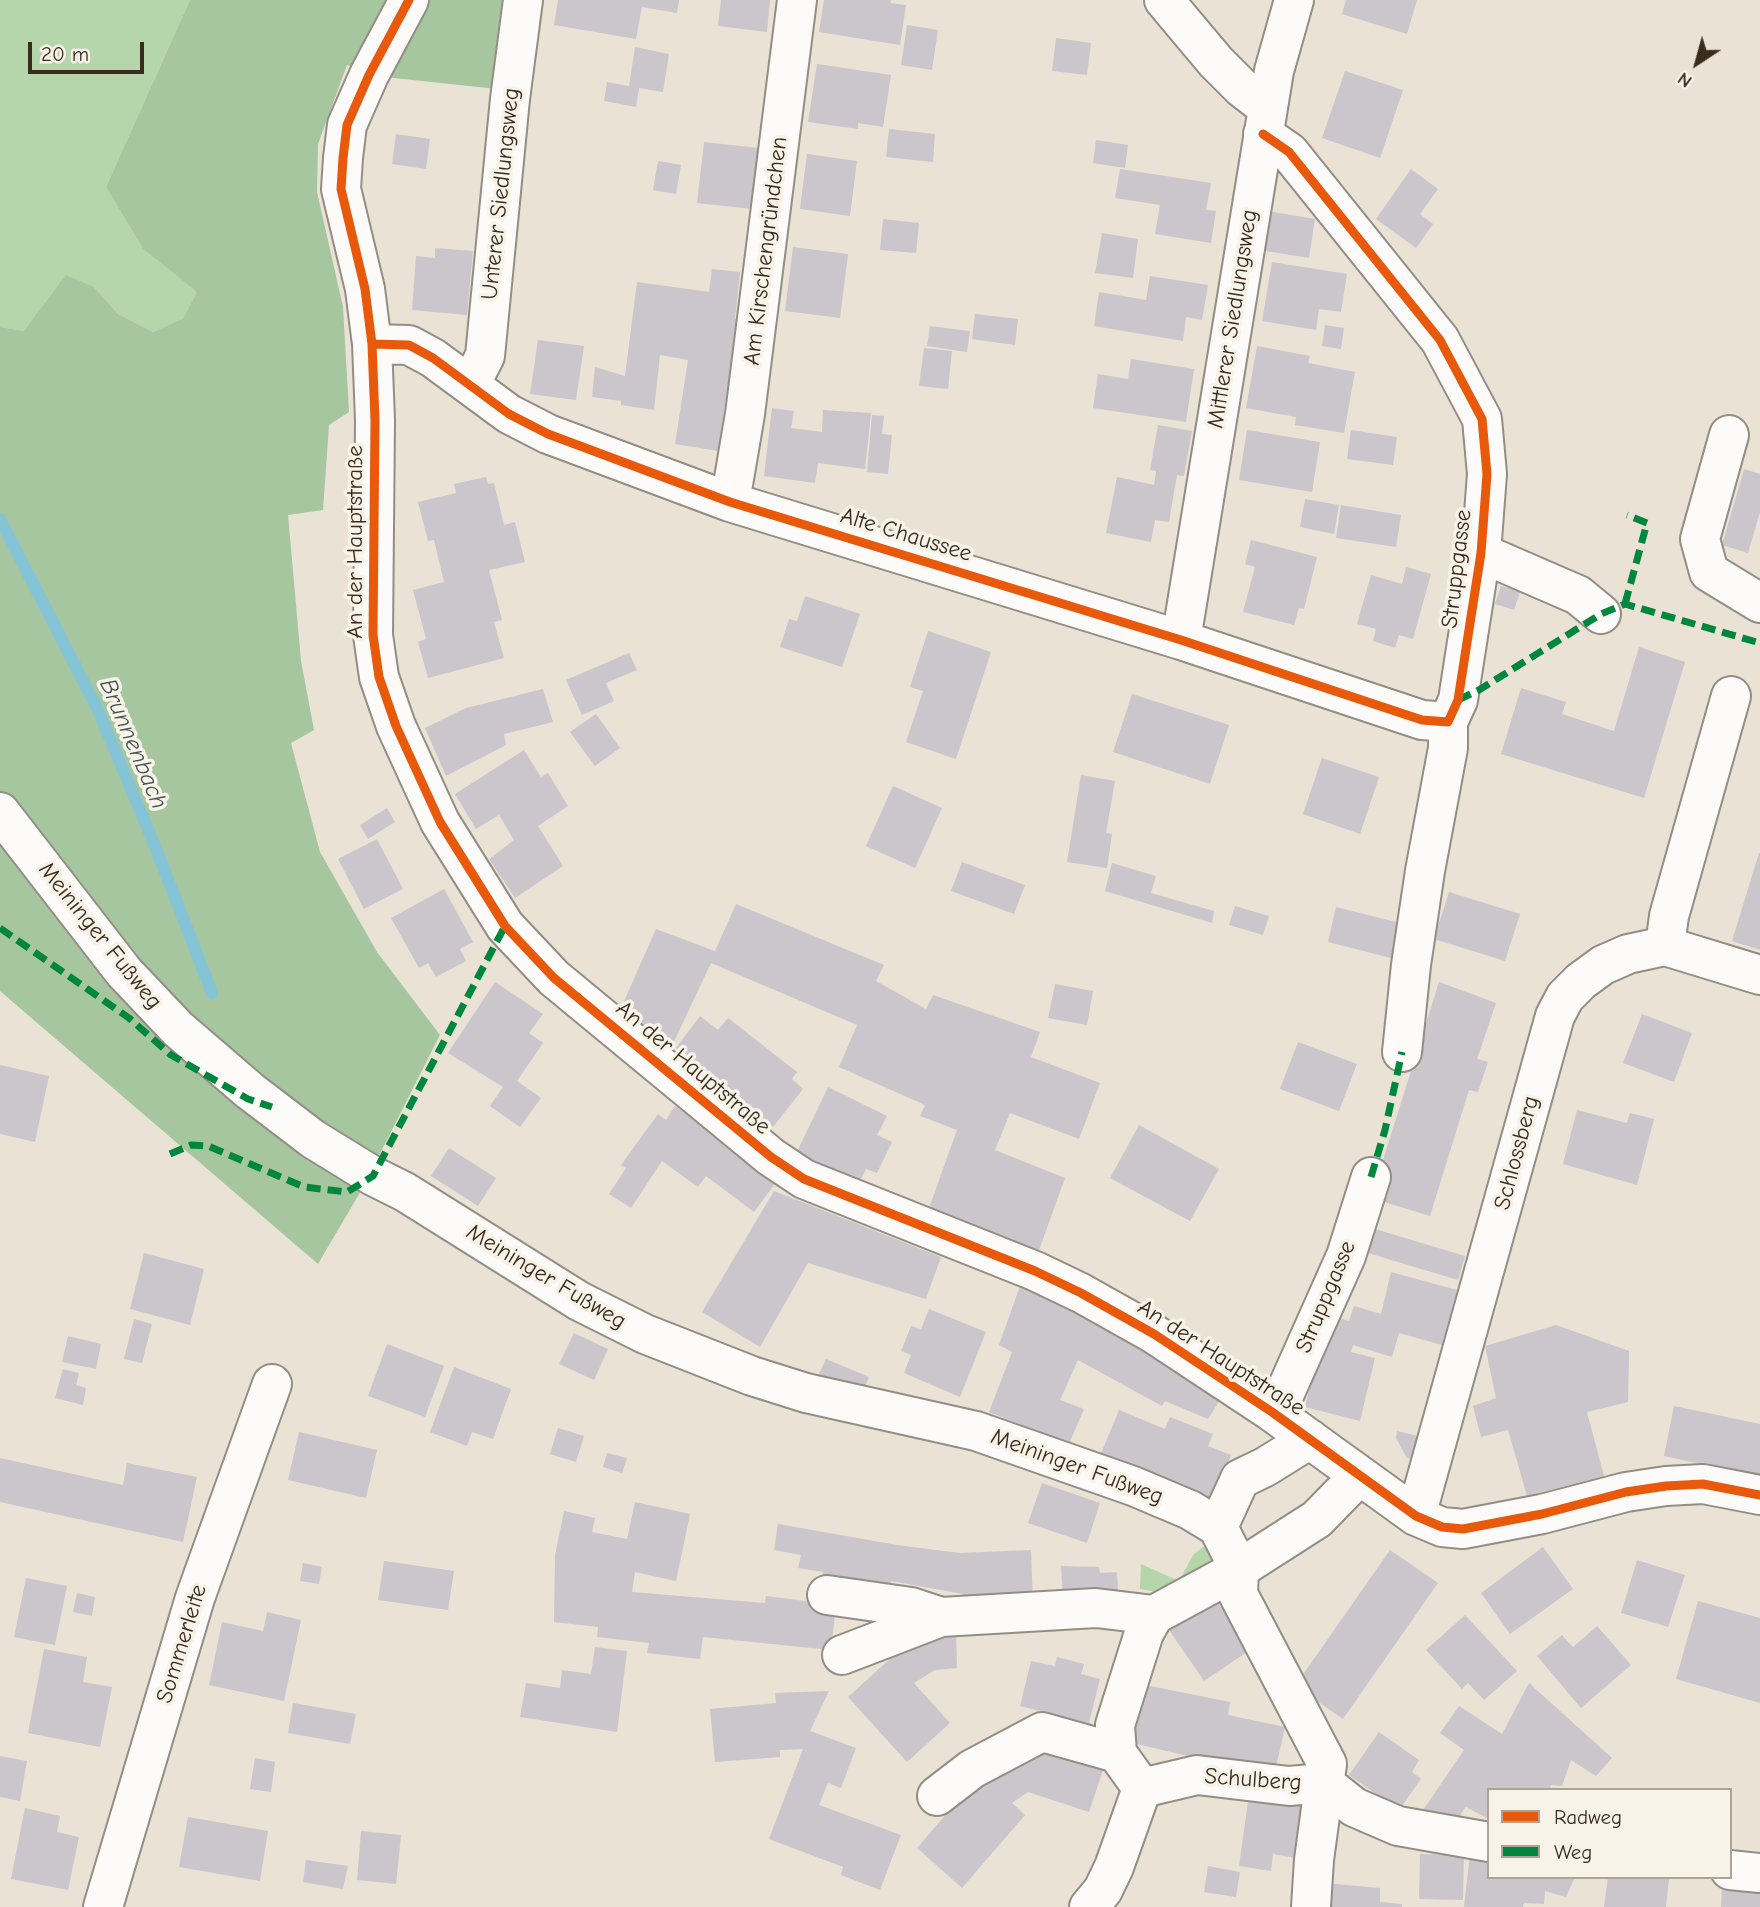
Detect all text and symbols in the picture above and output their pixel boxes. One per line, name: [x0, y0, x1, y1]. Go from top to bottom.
scale bar: [32, 28, 147, 72]
north arrow: [1662, 28, 1732, 98]
text: 20 m: [41, 42, 89, 66]
text: N: [1673, 67, 1696, 93]
street label: Unterer Siedlungsweg: [476, 87, 526, 301]
street label: Am Kirschengründchen: [738, 135, 794, 367]
street label: Mittlerer Siedlungsweg: [1202, 208, 1264, 430]
street label: An der Hauptstraße: [341, 445, 369, 639]
street label: Alte Chaussee: [837, 502, 975, 568]
street label: Struppgasse: [1436, 508, 1478, 630]
water label: Brunnenbach: [93, 675, 173, 813]
street label: Meininger Fußweg: [32, 857, 168, 1015]
street label: An der Hauptstraße: [610, 995, 776, 1141]
street label: Schlossberg: [1489, 1093, 1545, 1213]
street label: Meininger Fußweg: [461, 1218, 631, 1336]
street label: Struppgasse: [1290, 1237, 1362, 1357]
street label: An der Hauptstraße: [1132, 1294, 1310, 1422]
street label: Meininger Fußweg: [987, 1423, 1167, 1511]
street label: Sommerleite: [151, 1581, 213, 1707]
street label: Schulberg: [1203, 1763, 1303, 1797]
legend: [1487, 1788, 1732, 1879]
text: Radweg: [1554, 1805, 1622, 1829]
text: Weg: [1554, 1840, 1592, 1864]

